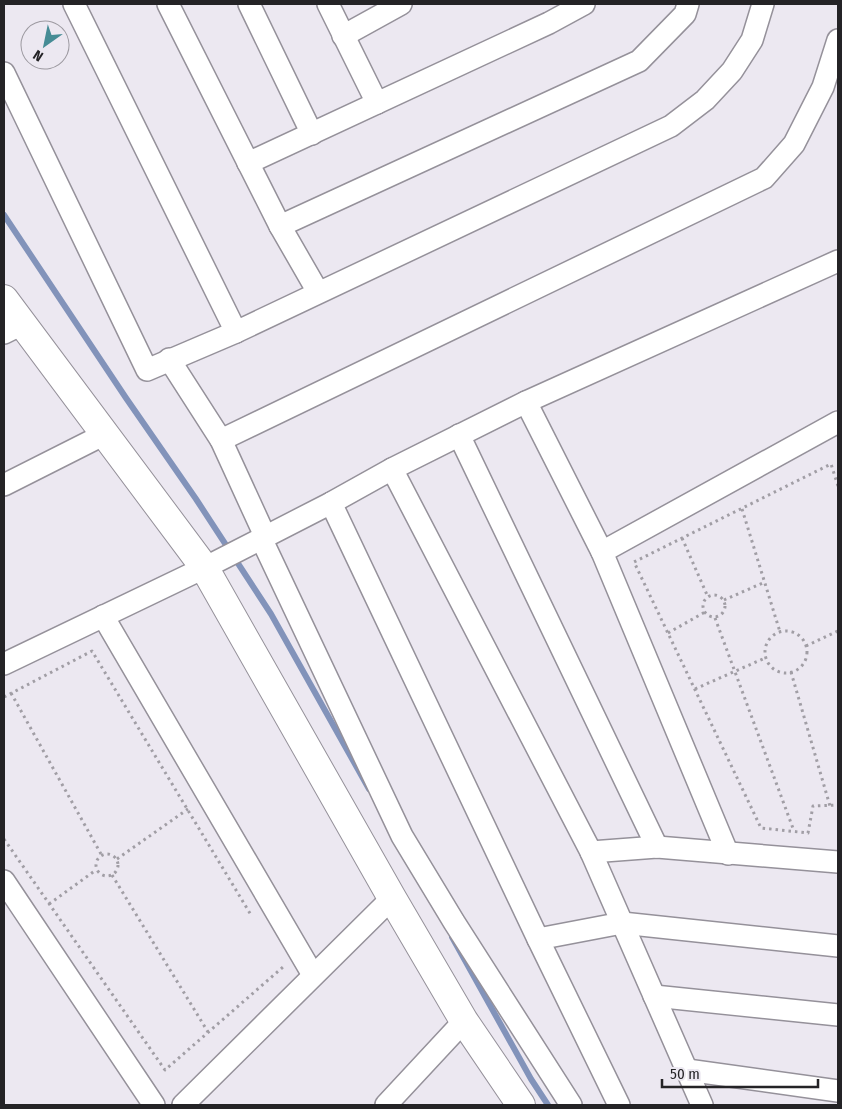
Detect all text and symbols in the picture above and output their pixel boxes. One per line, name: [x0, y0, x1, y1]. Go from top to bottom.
north arrow: [20, 20, 70, 70]
text: N: [30, 46, 46, 65]
scale bar: [662, 1056, 818, 1088]
text: 50 m: [670, 1065, 700, 1083]

